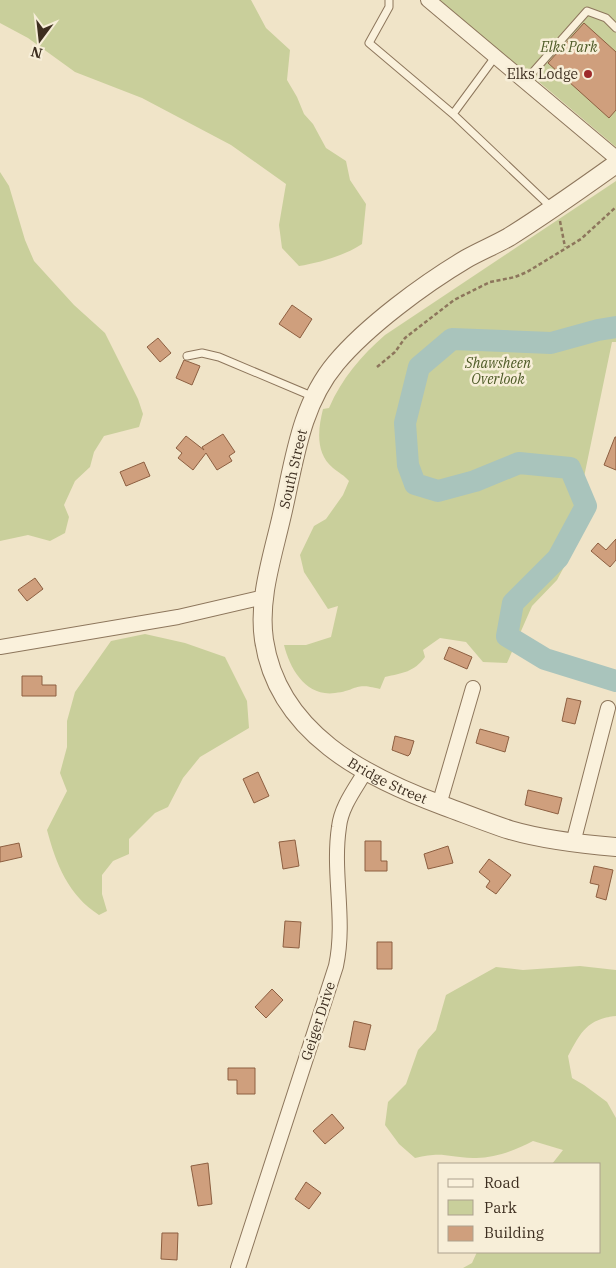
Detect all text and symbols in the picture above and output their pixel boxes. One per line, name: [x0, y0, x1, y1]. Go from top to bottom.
north arrow: [15, 15, 65, 65]
park label: Elks Park: [540, 38, 598, 56]
text: N: [29, 42, 44, 63]
place label: Elks Lodge: [507, 65, 578, 83]
marker: Elks Lodge: [582, 68, 594, 80]
park label: Shawsheen Overlook: [464, 354, 531, 388]
street label: South Street: [275, 427, 311, 511]
street label: Bridge Street: [344, 753, 430, 808]
street label: Geiger Drive: [297, 979, 339, 1063]
legend: [438, 1163, 601, 1253]
text: Road: [484, 1173, 520, 1192]
text: Park: [484, 1198, 517, 1217]
text: Building: [484, 1223, 544, 1242]

